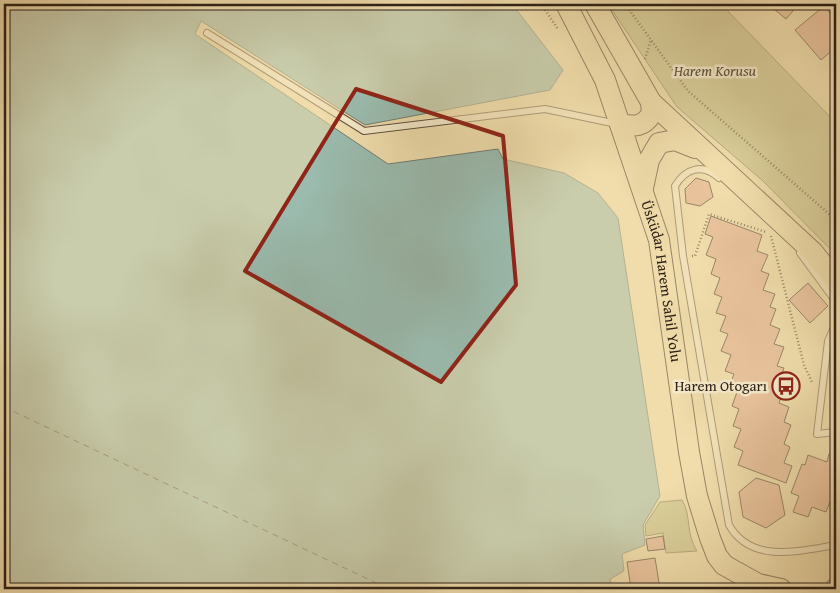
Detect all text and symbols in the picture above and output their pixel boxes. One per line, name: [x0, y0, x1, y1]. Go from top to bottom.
park label: Harem Korusu: [673, 60, 757, 81]
street label: Üsküdar Harem Sahil Yolu: [636, 197, 687, 364]
bus stop icon: Harem Otogarı: [771, 371, 801, 401]
place label: Harem Otogarı: [674, 375, 767, 396]

